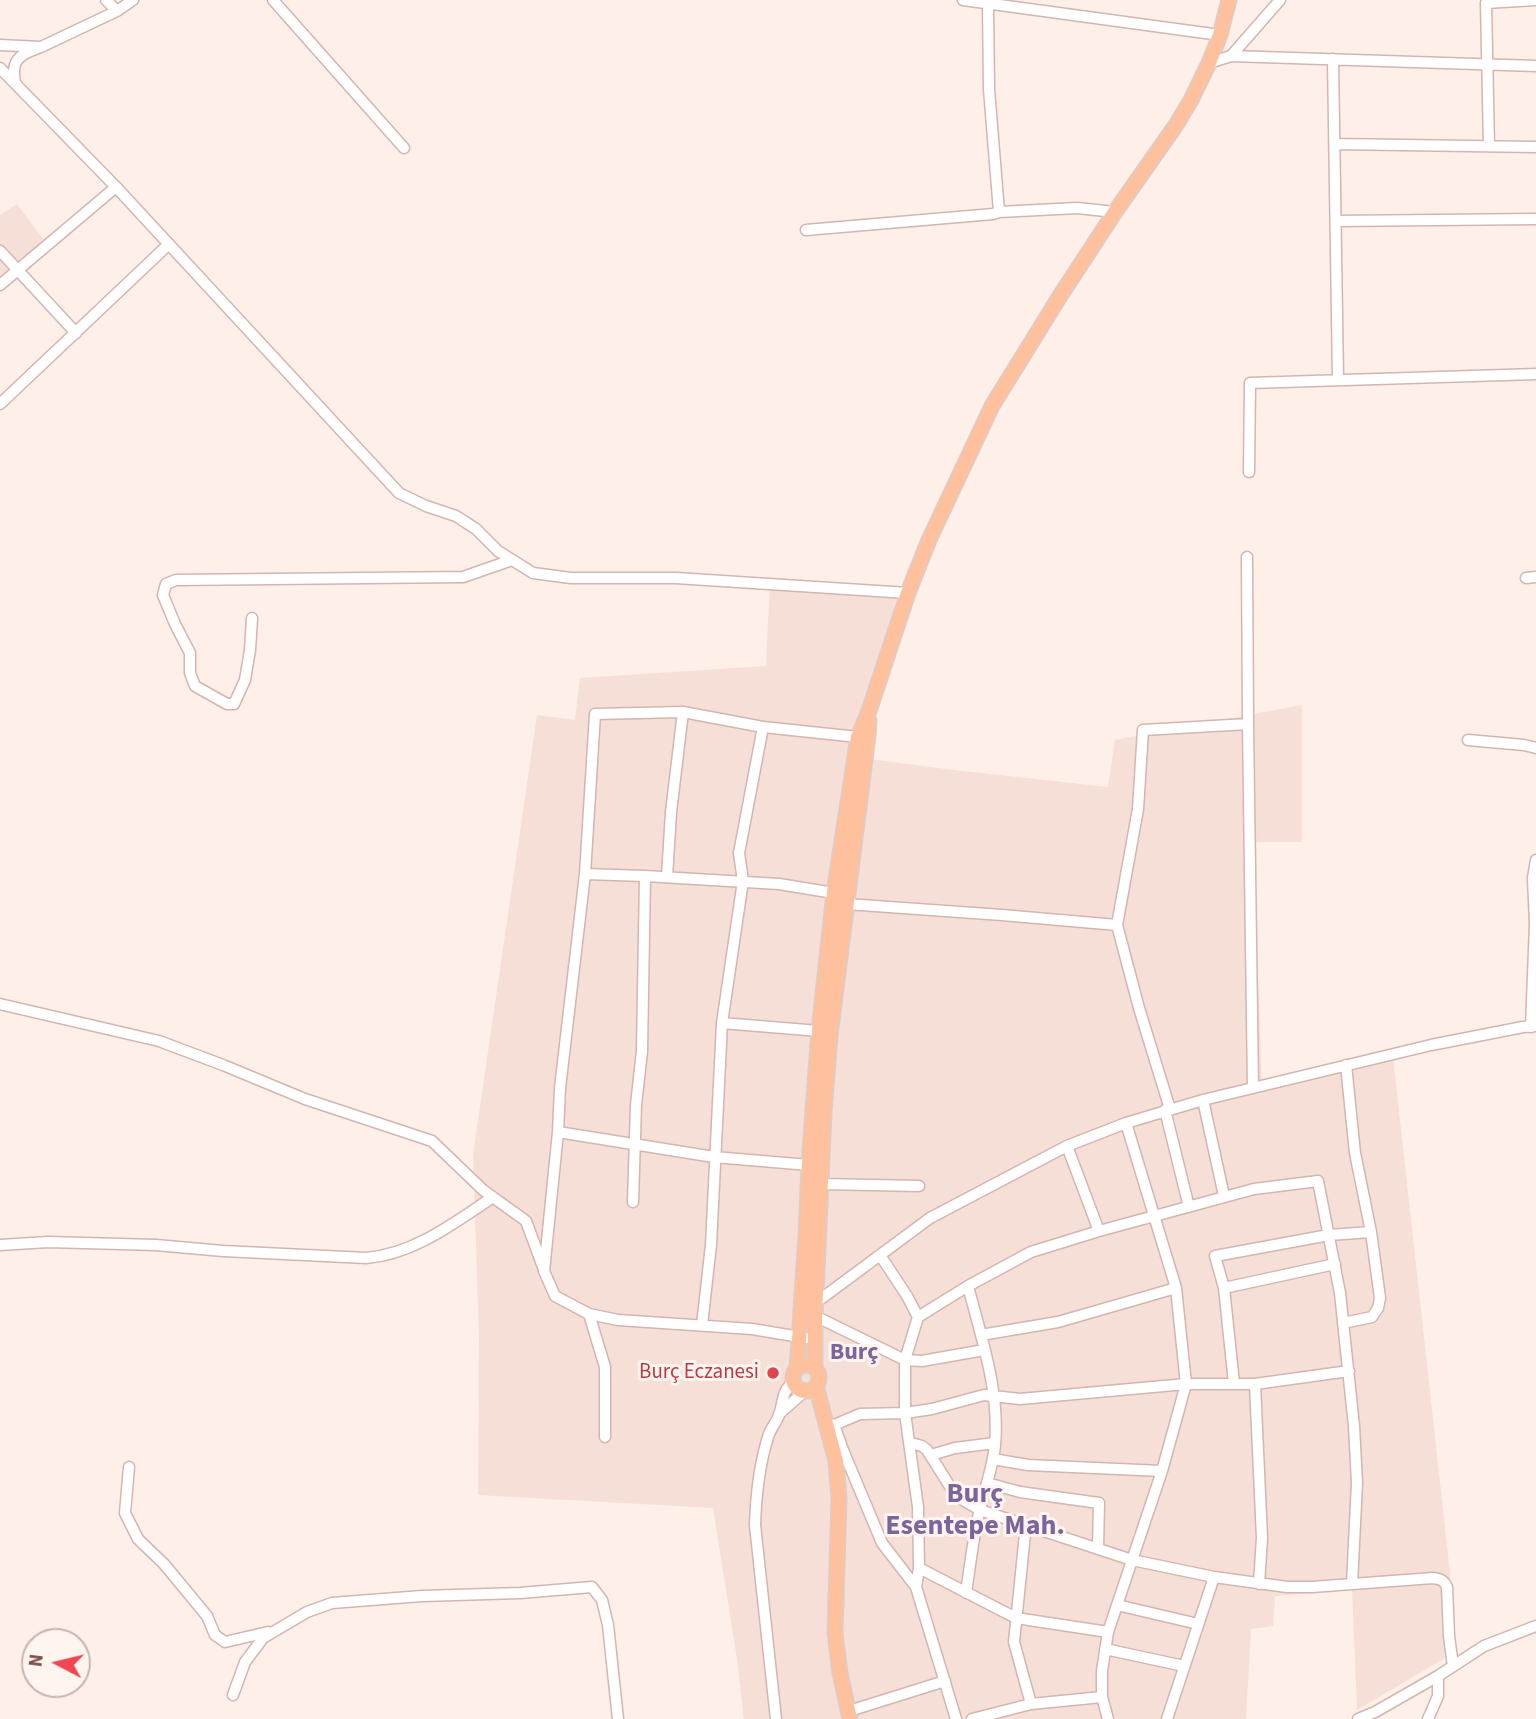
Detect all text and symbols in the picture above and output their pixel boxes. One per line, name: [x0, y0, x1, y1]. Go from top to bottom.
district label: Burç: [830, 1340, 878, 1368]
place label: Burç Eczanesi: [639, 1360, 759, 1386]
marker: Burç Eczanesi: [765, 1365, 781, 1381]
district label: Burç Esentepe Mah.: [885, 1479, 1065, 1545]
north arrow: [21, 1628, 91, 1698]
text: N: [22, 1653, 51, 1669]

